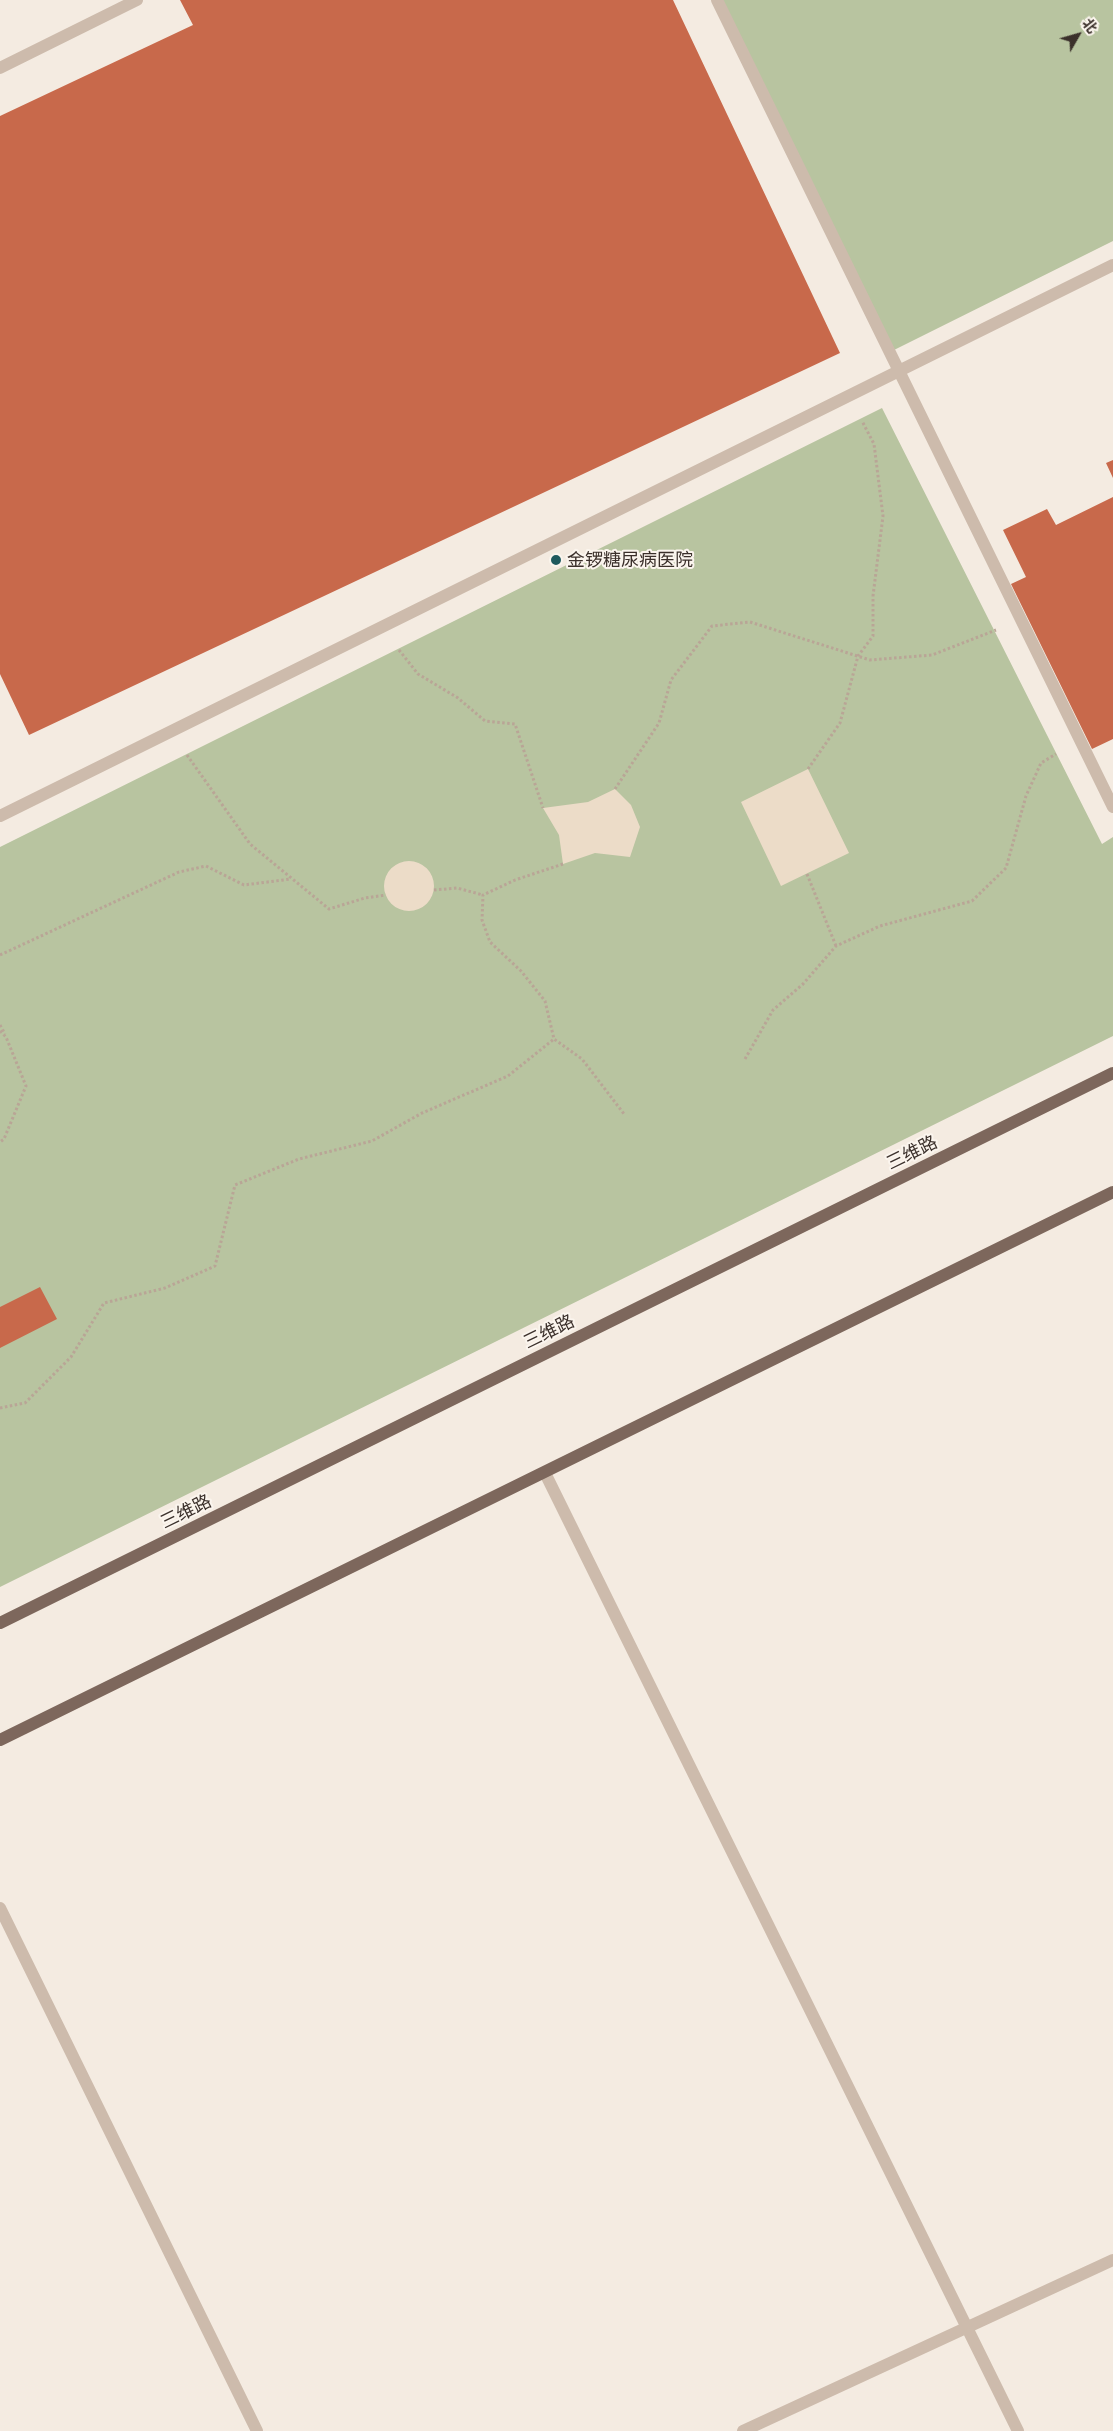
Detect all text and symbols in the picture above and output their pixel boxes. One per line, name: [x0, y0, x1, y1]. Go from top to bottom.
north arrow: [1053, 10, 1103, 60]
text: 北: [1079, 15, 1100, 36]
place label: 金锣糖尿病医院: [567, 549, 693, 571]
marker: 金锣糖尿病医院: [549, 553, 563, 567]
street label: 三维路: [883, 1131, 941, 1175]
street label: 三维路: [520, 1310, 578, 1354]
street label: 三维路: [157, 1490, 215, 1534]

